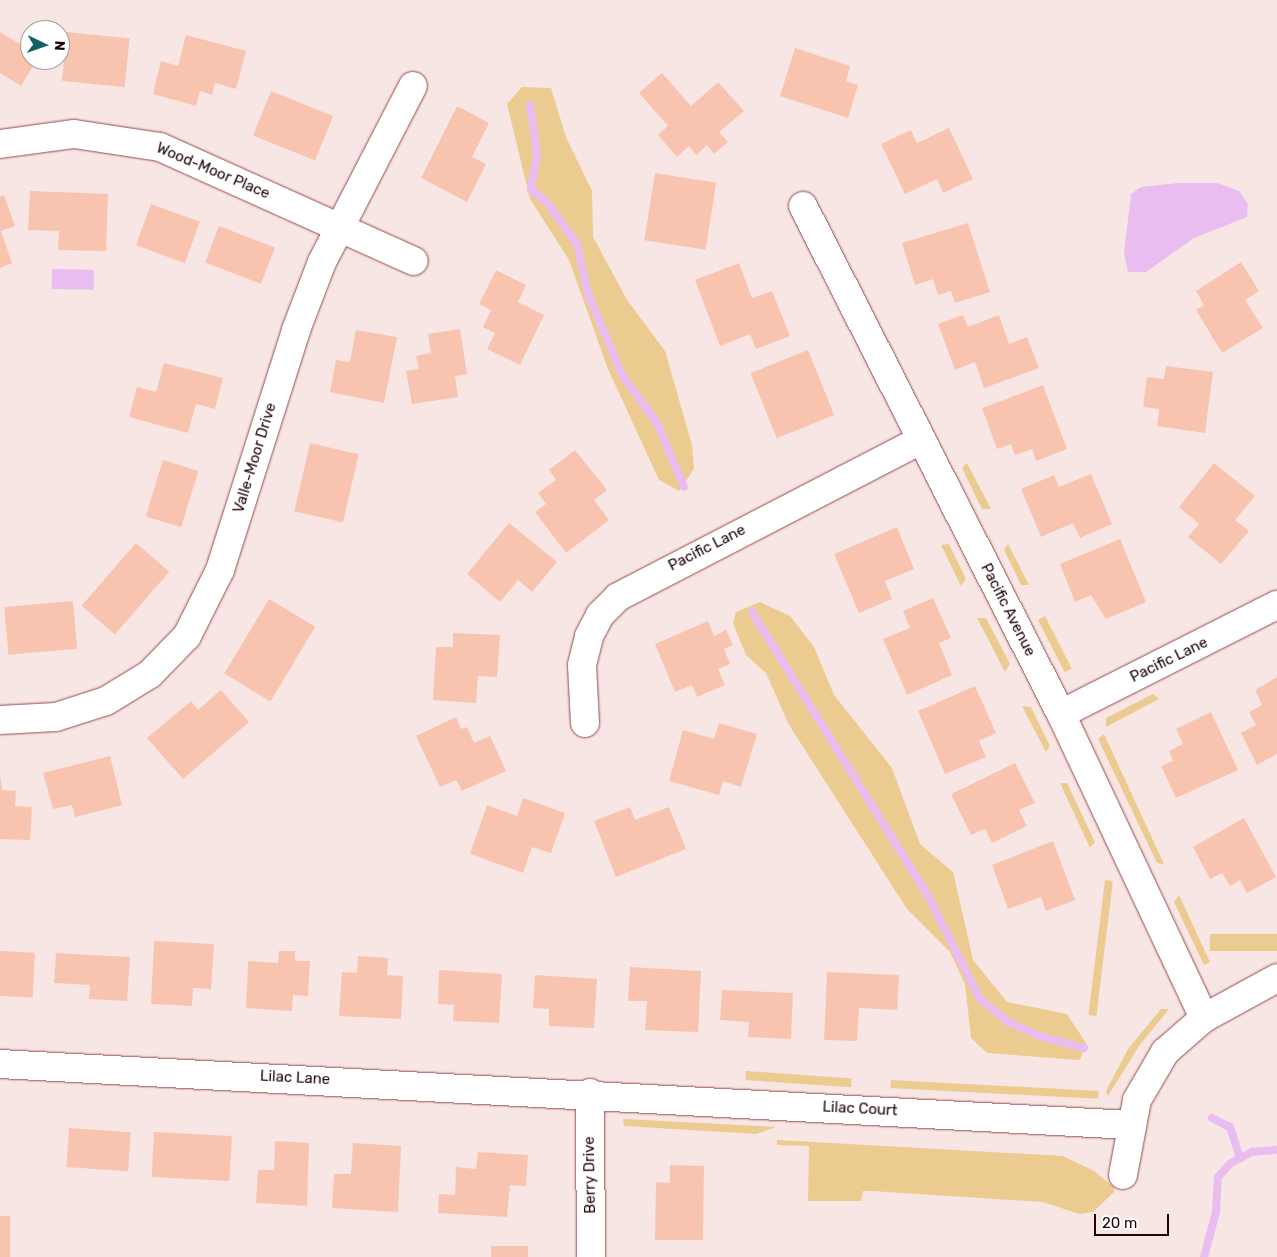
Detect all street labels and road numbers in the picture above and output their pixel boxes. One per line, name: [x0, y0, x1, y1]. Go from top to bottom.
street label: Wood-Moor Place: [153, 139, 273, 203]
street label: Valle-Moor Drive: [230, 401, 280, 515]
street label: Pacific Lane: [665, 521, 749, 575]
street label: Pacific Avenue: [977, 560, 1039, 660]
street label: Pacific Lane: [1127, 633, 1211, 687]
street label: Lilac Lane: [259, 1067, 331, 1089]
street label: Lilac Court: [822, 1098, 898, 1120]
street label: Berry Drive: [580, 1136, 600, 1214]

